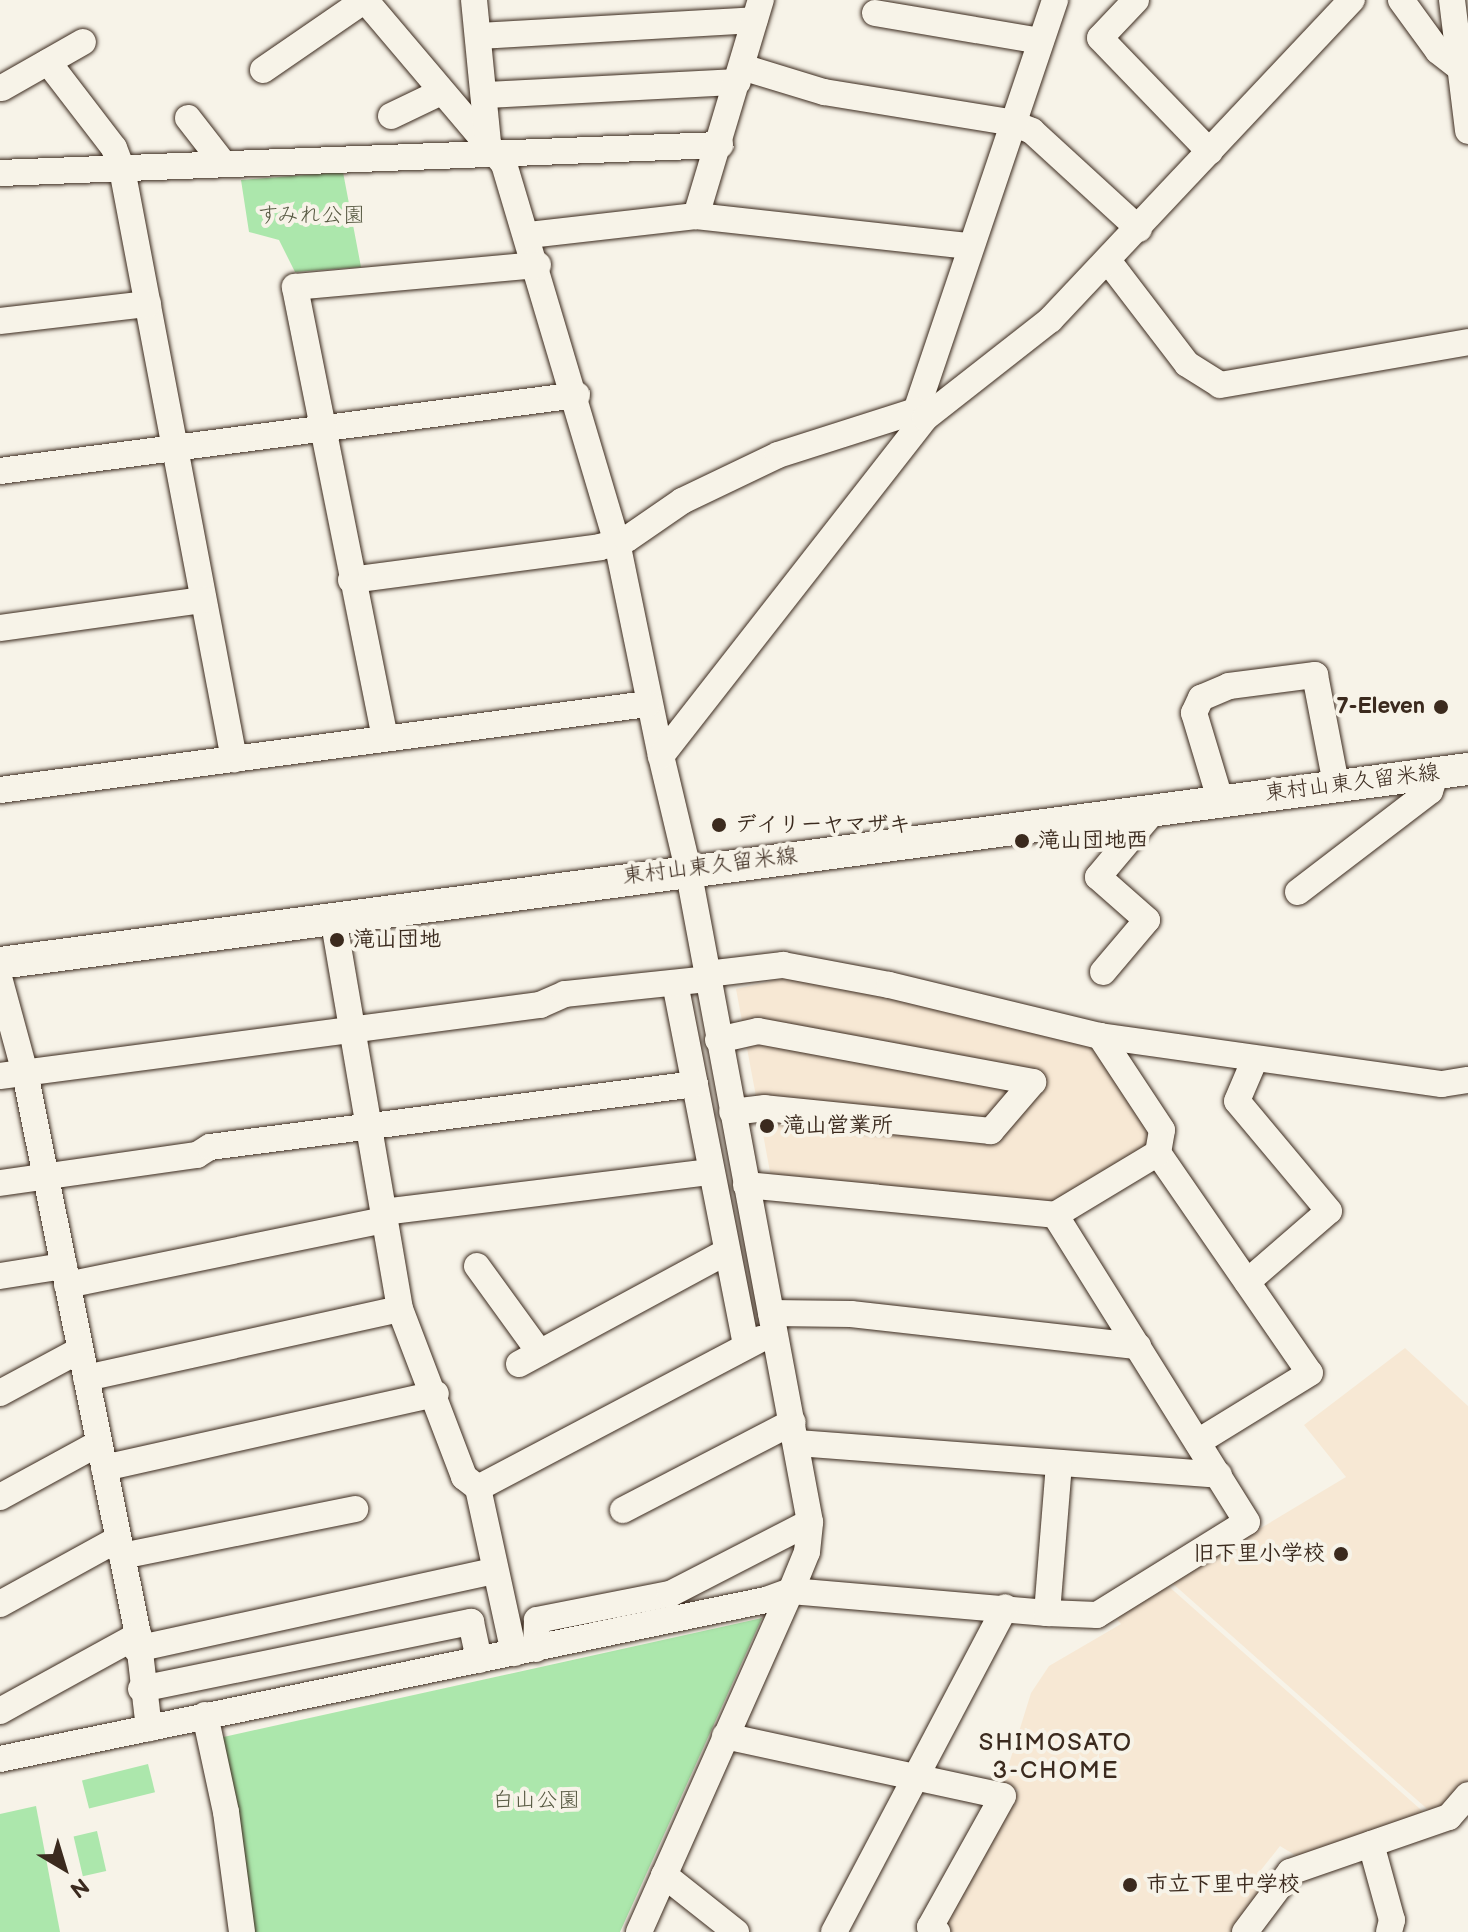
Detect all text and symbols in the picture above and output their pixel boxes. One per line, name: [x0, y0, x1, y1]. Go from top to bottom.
park label: すみれ公園: [256, 203, 366, 229]
place label: 7-Eleven: [1336, 694, 1425, 720]
marker: 7-Eleven: [1432, 698, 1450, 716]
street label: 東村山東久留米線: [1263, 759, 1441, 807]
place label: デイリーヤマザキ: [735, 812, 911, 838]
marker: デイリーヤマザキ: [710, 816, 728, 834]
place label: 滝山団地西: [1038, 828, 1148, 854]
marker: 滝山団地西: [1013, 832, 1031, 850]
street label: 東村山東久留米線: [621, 842, 799, 890]
place label: 滝山団地: [353, 927, 441, 953]
marker: 滝山団地: [328, 931, 346, 949]
place label: 滝山営業所: [783, 1113, 893, 1139]
marker: 滝山営業所: [758, 1117, 776, 1135]
place label: 旧下里小学校: [1193, 1541, 1325, 1567]
marker: 旧下里小学校: [1332, 1545, 1350, 1563]
district label: SHIMOSATO 3-CHOME: [979, 1729, 1133, 1785]
park label: 白山公園: [492, 1788, 580, 1814]
north arrow: [24, 1828, 104, 1908]
text: N: [64, 1872, 94, 1903]
place label: 市立下里中学校: [1146, 1872, 1300, 1898]
marker: 市立下里中学校: [1121, 1876, 1139, 1894]

